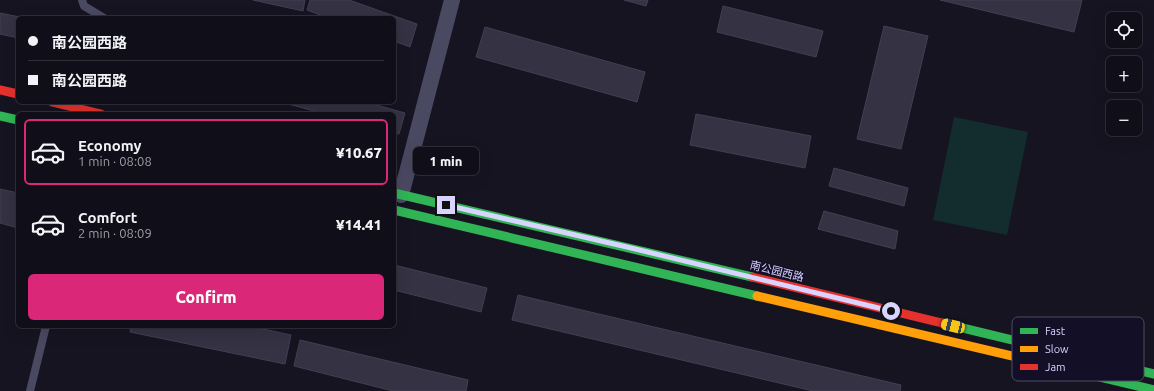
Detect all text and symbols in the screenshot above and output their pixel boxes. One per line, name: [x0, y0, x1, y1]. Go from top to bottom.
map controls: [1106, 12, 1142, 136]
button: locate: [1106, 12, 1142, 48]
text: 南公园西路: [52, 34, 127, 51]
button: +: [1106, 56, 1142, 92]
text: 南公园西路: [52, 72, 127, 89]
button: −: [1106, 100, 1142, 136]
icon: car: [30, 134, 66, 170]
text: Economy: [78, 137, 142, 154]
text: ¥10.67: [336, 144, 382, 161]
callout: 1 min: [413, 147, 479, 175]
text: 1 min · 08:08: [78, 154, 152, 168]
text: 1 min: [429, 154, 463, 168]
route end: [437, 196, 455, 214]
icon: car: [30, 206, 66, 242]
text: Comfort: [78, 209, 137, 226]
text: ¥14.41: [336, 216, 382, 233]
text: 2 min · 08:09: [78, 226, 152, 240]
street label: 南公园西路: [749, 259, 805, 283]
button: Confirm: [28, 274, 384, 320]
route start: [882, 302, 900, 320]
car: [940, 317, 966, 335]
legend: [1012, 317, 1144, 381]
text: Fast: [1045, 325, 1066, 337]
text: Slow: [1045, 343, 1069, 355]
text: Jam: [1045, 361, 1066, 373]

